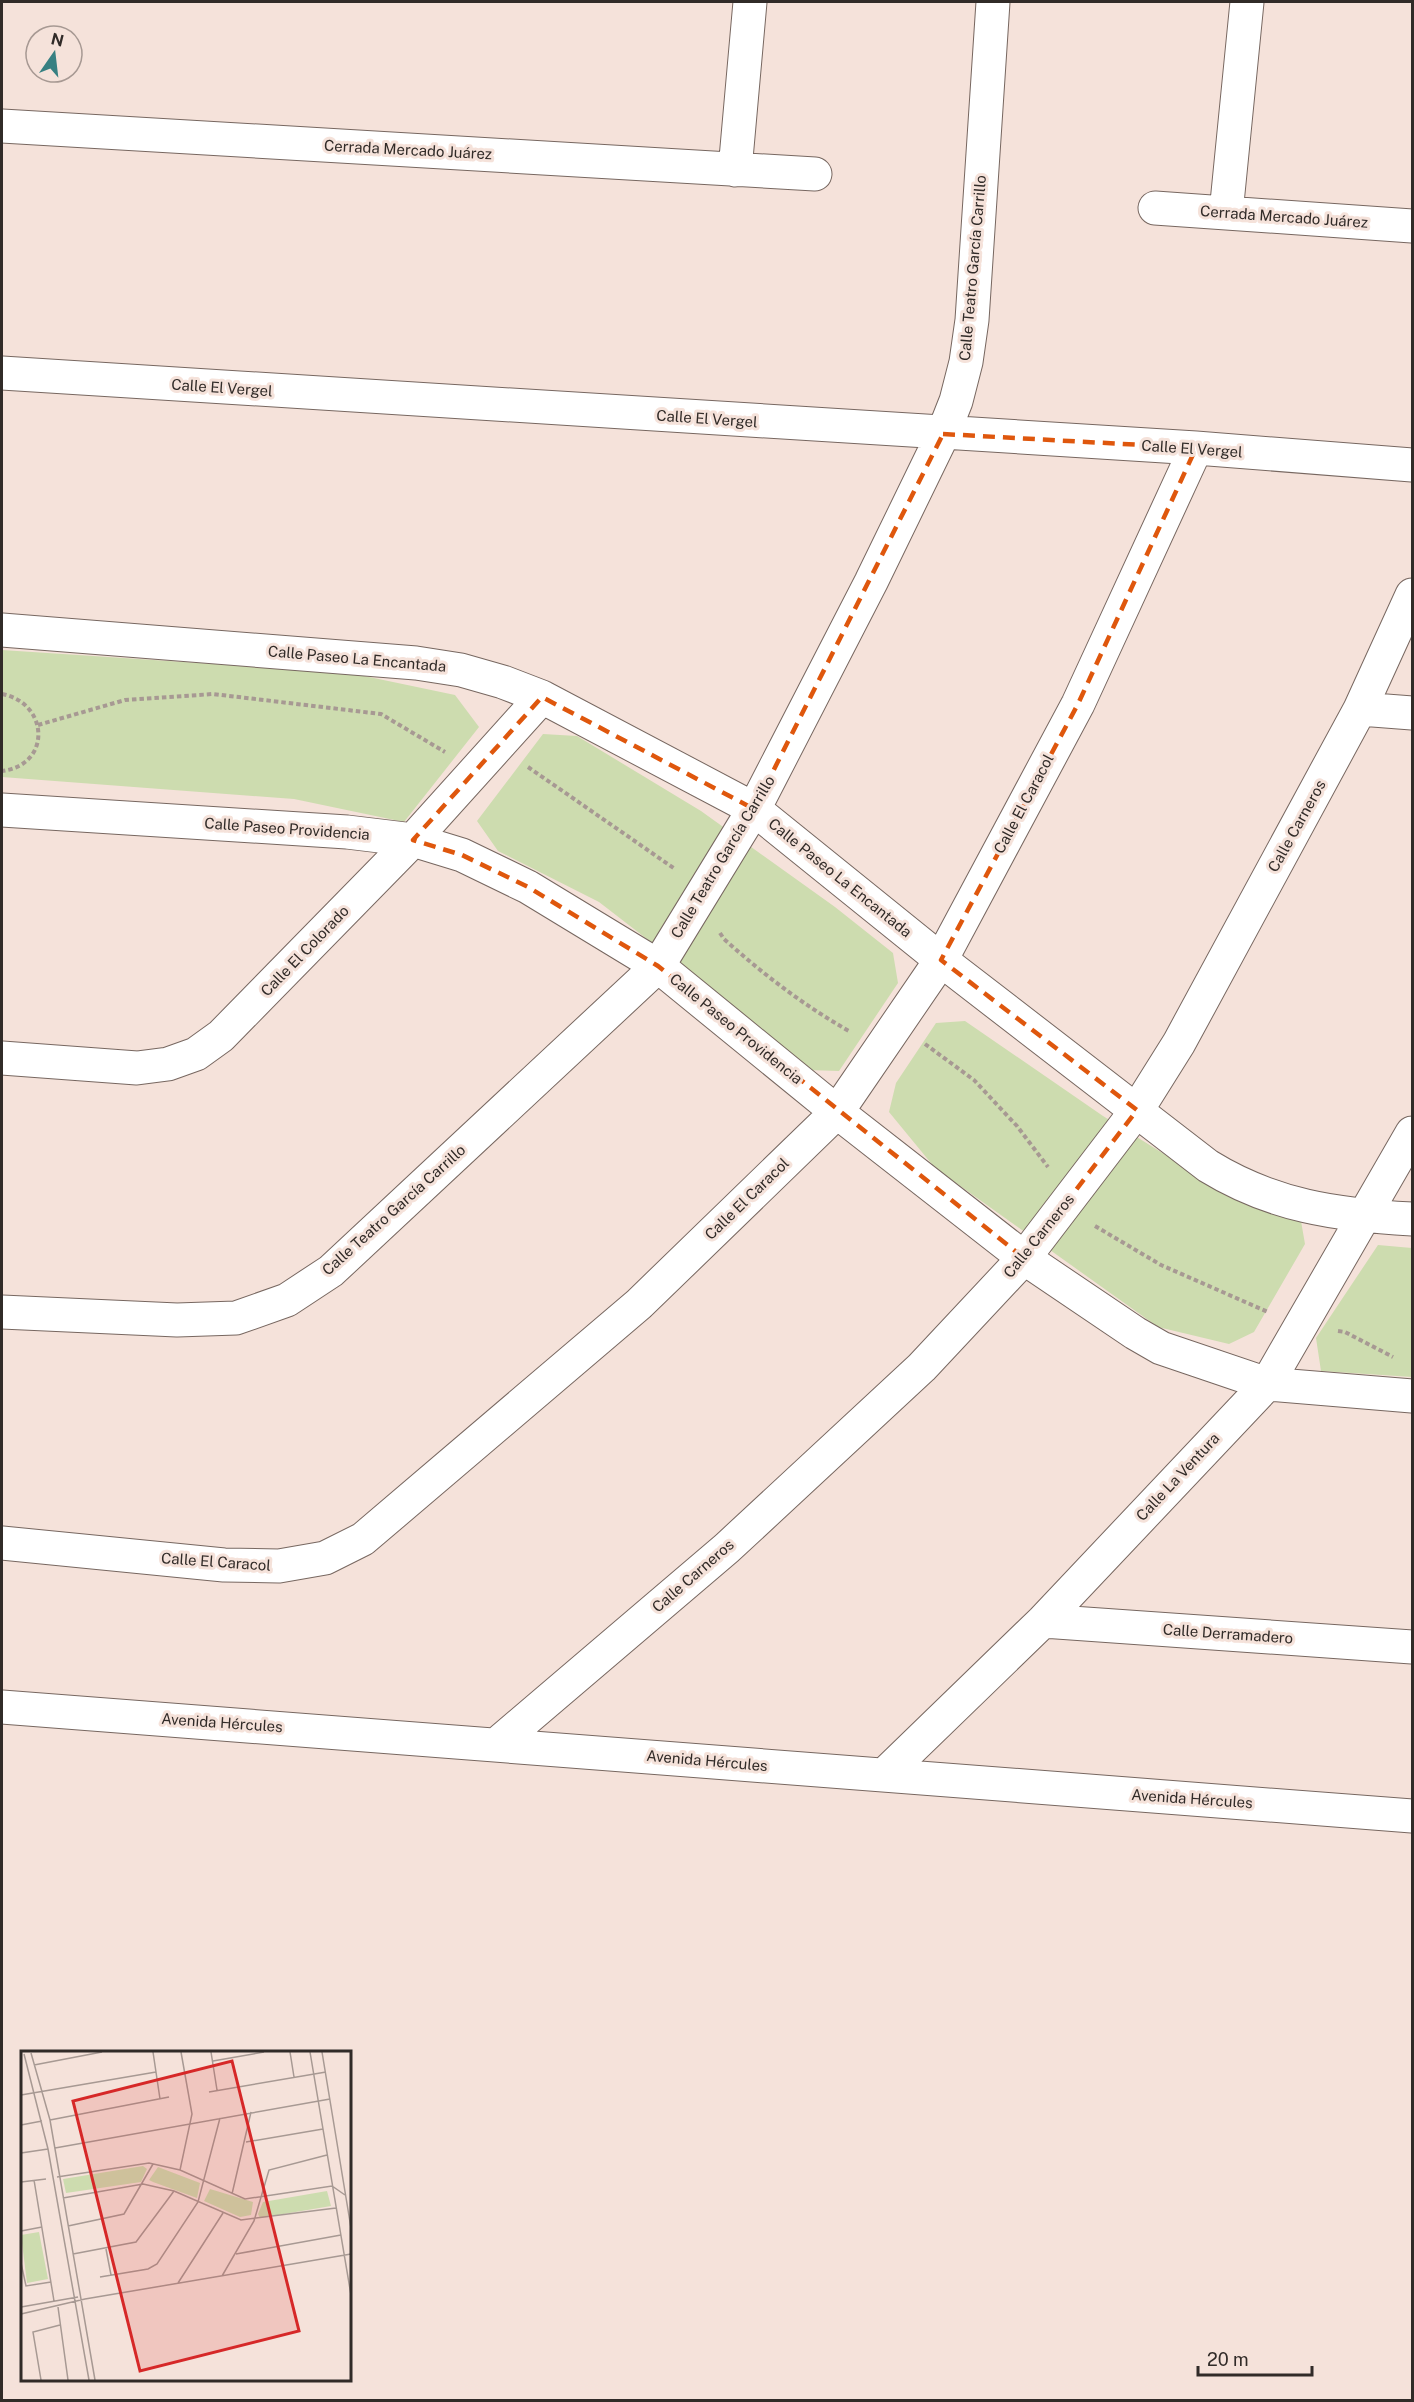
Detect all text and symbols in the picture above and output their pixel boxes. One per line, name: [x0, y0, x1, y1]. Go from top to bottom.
north arrow: [24, 24, 84, 84]
text: N: [49, 29, 66, 51]
street label: Cerrada Mercado Juárez: [324, 137, 493, 162]
street label: Calle Teatro García Carrillo: [956, 174, 989, 362]
street label: Cerrada Mercado Juárez: [1199, 202, 1369, 231]
street label: Calle El Vergel: [171, 375, 273, 400]
street label: Calle El Vergel: [656, 406, 758, 431]
street label: Calle El Vergel: [1141, 436, 1243, 461]
street label: Calle Paseo La Encantada: [267, 642, 447, 675]
street label: Calle El Caracol: [990, 751, 1057, 856]
street label: Calle Teatro García Carrillo: [667, 772, 778, 941]
street label: Calle Carneros: [1264, 777, 1329, 875]
street label: Calle Paseo Providencia: [204, 814, 370, 843]
street label: Calle Paseo La Encantada: [765, 815, 915, 941]
street label: Calle El Colorado: [257, 902, 352, 999]
street label: Calle Paseo Providencia: [667, 970, 806, 1087]
street label: Calle Teatro García Carrillo: [319, 1141, 469, 1278]
street label: Calle El Caracol: [701, 1154, 792, 1243]
street label: Calle Carneros: [1000, 1191, 1077, 1281]
street label: Calle La Ventura: [1133, 1429, 1223, 1524]
street label: Calle Carneros: [648, 1536, 737, 1616]
street label: Calle El Caracol: [161, 1549, 271, 1574]
street label: Calle Derramadero: [1162, 1620, 1294, 1647]
street label: Avenida Hércules: [161, 1710, 283, 1735]
street label: Avenida Hércules: [646, 1747, 768, 1774]
street label: Avenida Hércules: [1131, 1786, 1253, 1811]
inset map: [21, 2051, 351, 2381]
scale bar: [1198, 2339, 1312, 2377]
text: 20 m: [1207, 2349, 1249, 2370]

